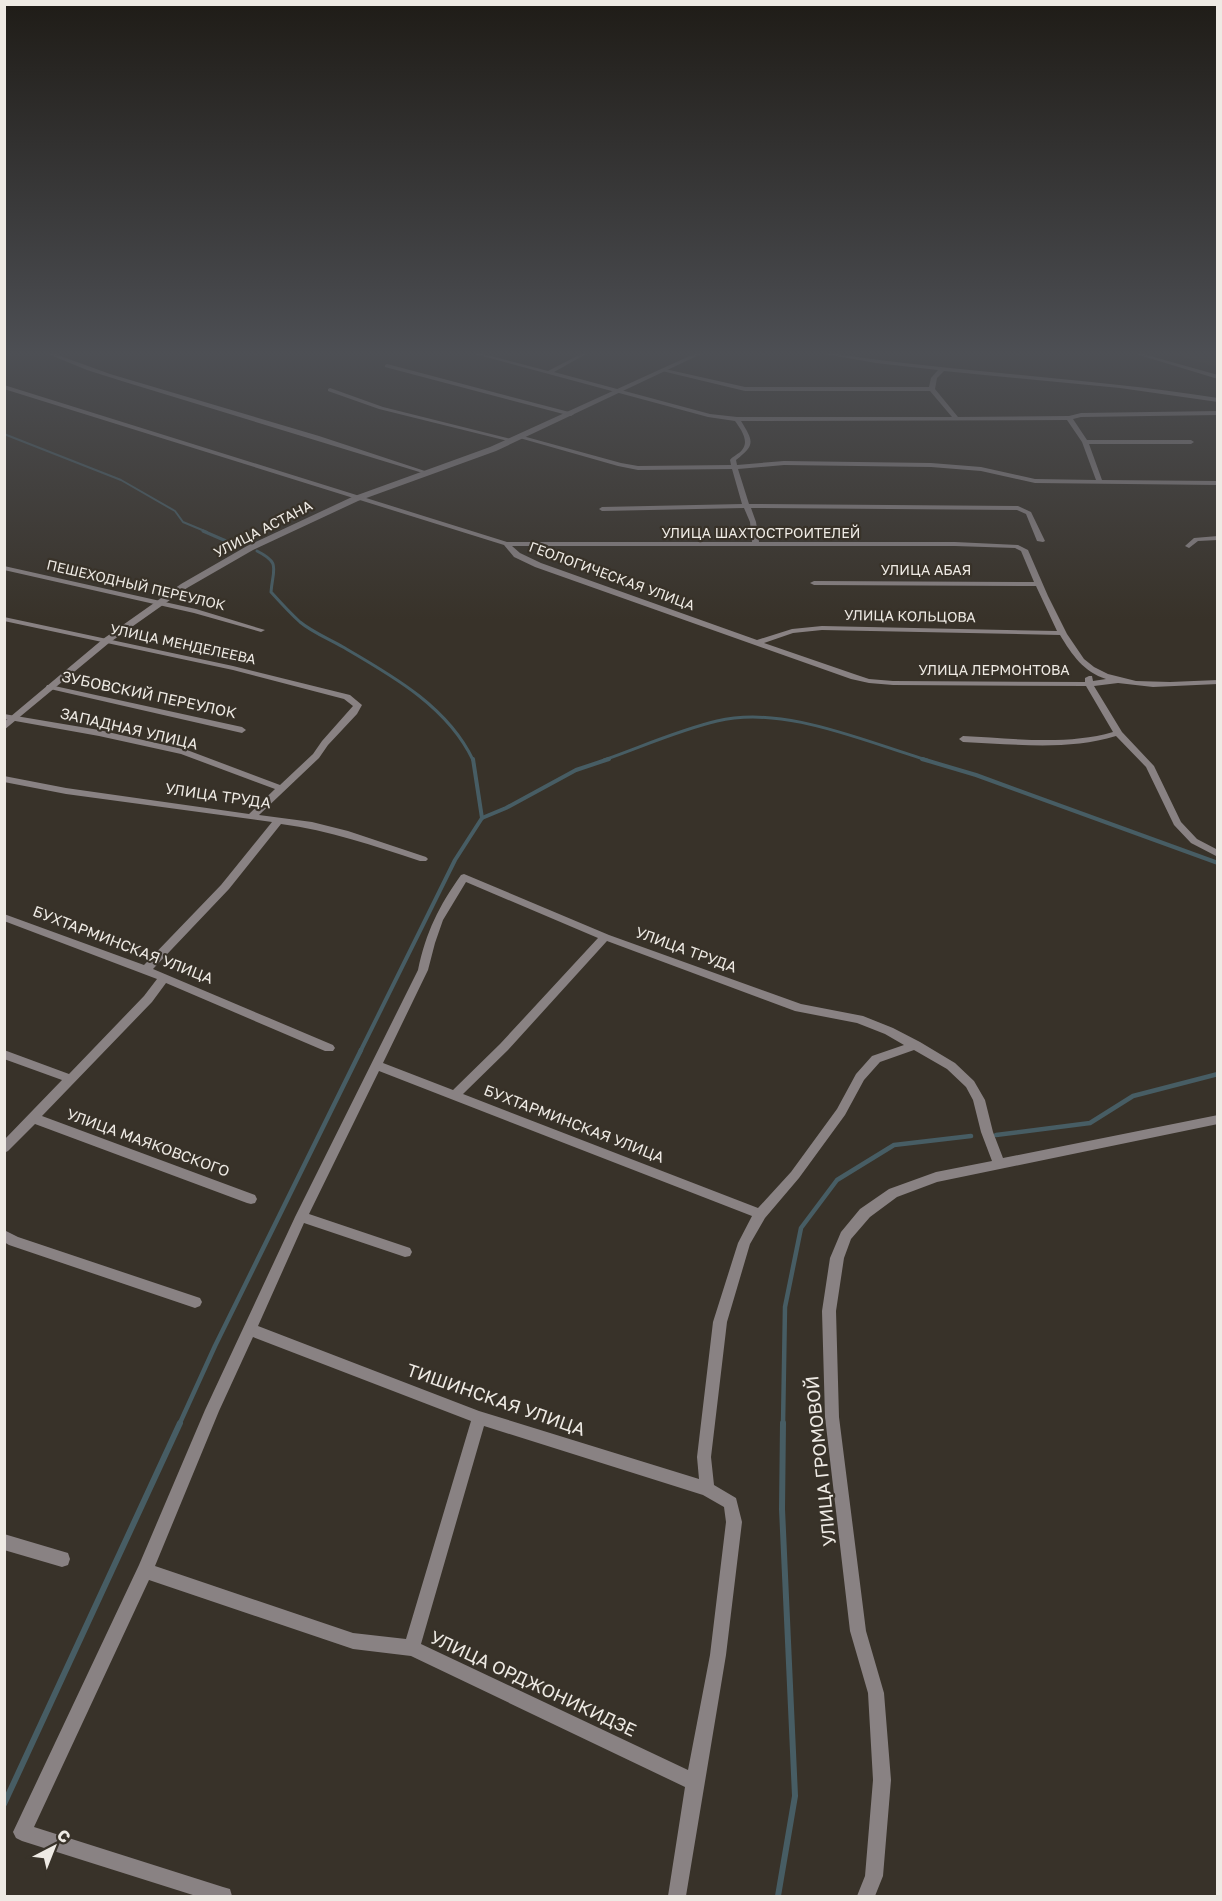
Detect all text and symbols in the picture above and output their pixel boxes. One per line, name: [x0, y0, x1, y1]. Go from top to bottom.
street label: УЛИЦА АСТАНА: [211, 496, 316, 561]
street label: УЛИЦА ШАХТОСТРОИТЕЛЕЙ: [662, 524, 860, 541]
street label: ГЕОЛОГИЧЕСКАЯ УЛИЦА: [527, 538, 698, 614]
street label: ПЕШЕХОДНЫЙ ПЕРЕУЛОК: [45, 556, 227, 613]
street label: УЛИЦА АБАЯ: [881, 561, 971, 578]
street label: УЛИЦА КОЛЬЦОВА: [844, 606, 977, 625]
street label: УЛИЦА МЕНДЕЛЕЕВА: [109, 620, 258, 667]
street label: УЛИЦА ЛЕРМОНТОВА: [918, 661, 1070, 678]
street label: ЗУБОВСКИЙ ПЕРЕУЛОК: [60, 667, 239, 721]
street label: ЗАПАДНАЯ УЛИЦА: [59, 703, 200, 753]
street label: УЛИЦА ТРУДА: [164, 779, 272, 811]
street label: БУХТАРМИНСКАЯ УЛИЦА: [31, 901, 216, 987]
street label: УЛИЦА ТРУДА: [633, 922, 739, 976]
street label: БУХТАРМИНСКАЯ УЛИЦА: [482, 1080, 667, 1166]
street label: УЛИЦА МАЯКОВСКОГО: [64, 1104, 232, 1180]
street label: ТИШИНСКАЯ УЛИЦА: [404, 1358, 589, 1440]
street label: УЛИЦА ГРОМОВОЙ: [800, 1375, 840, 1547]
street label: УЛИЦА ОРДЖОНИКИДЗЕ: [427, 1626, 640, 1741]
north arrow: [24, 1817, 84, 1877]
text: С: [53, 1825, 75, 1847]

